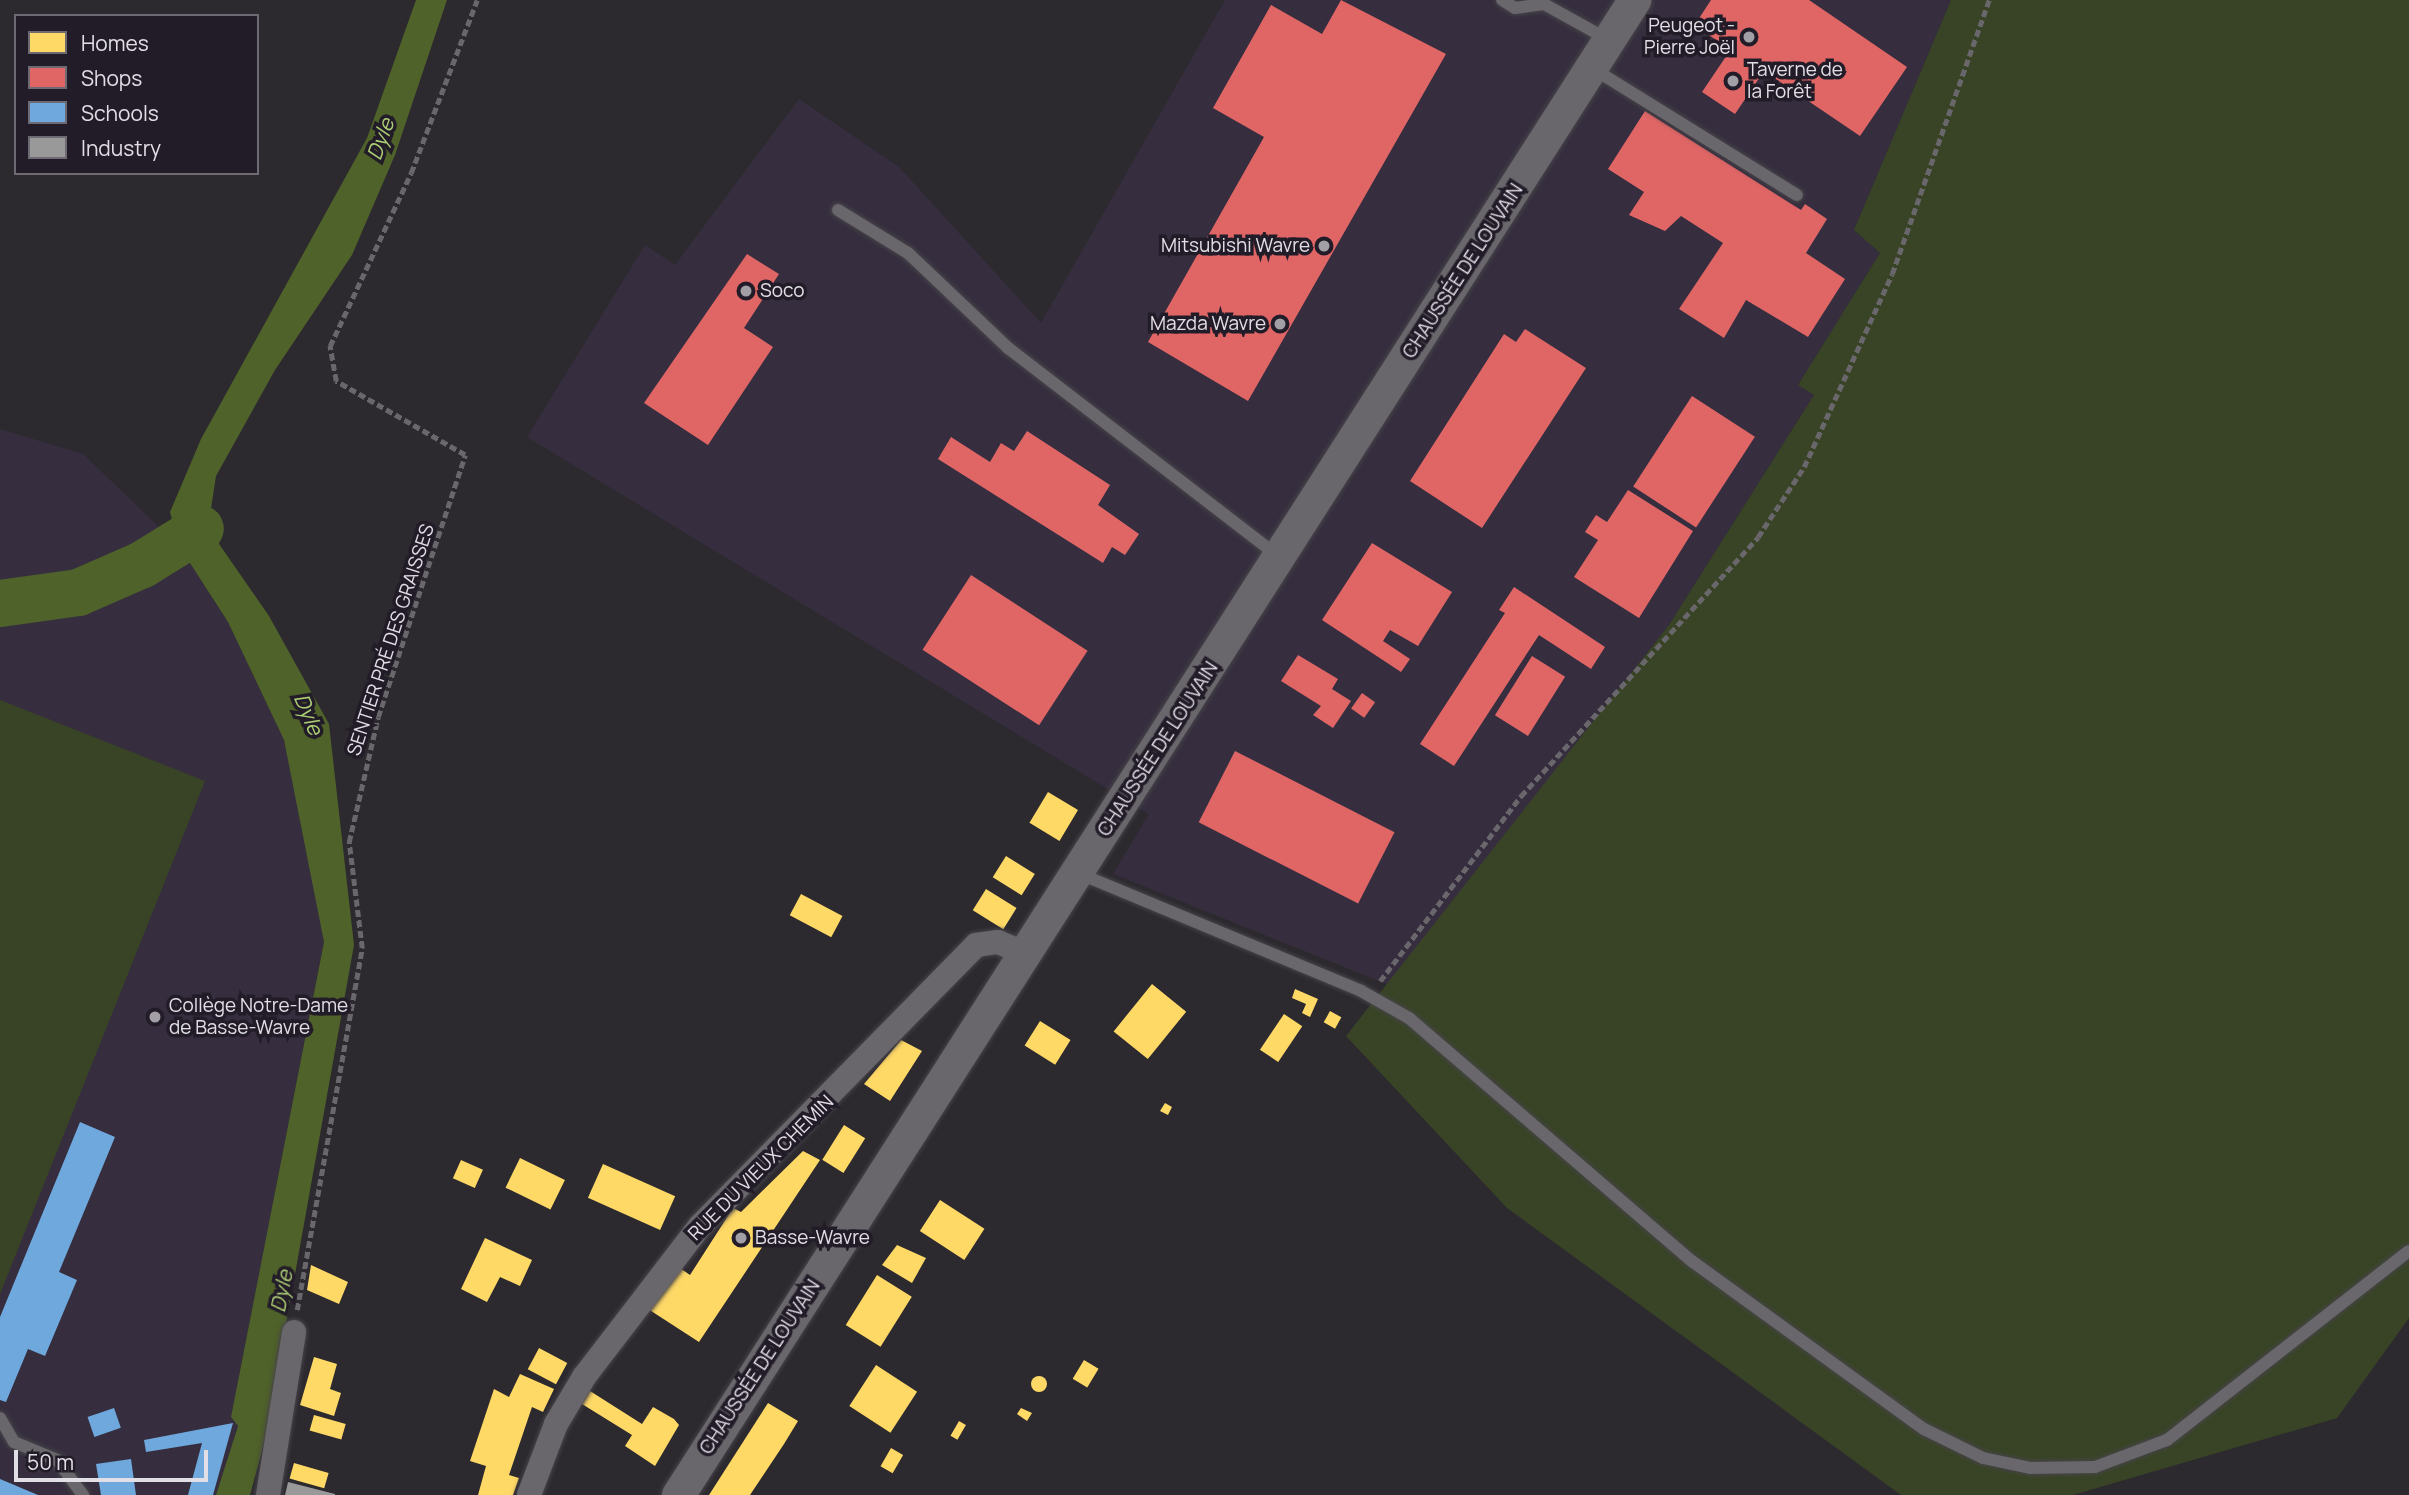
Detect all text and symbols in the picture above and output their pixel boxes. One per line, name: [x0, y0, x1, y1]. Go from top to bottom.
legend: [14, 14, 259, 175]
place label: Peugeot - Pierre Joël: [1644, 15, 1735, 59]
text: Homes: [81, 29, 149, 57]
marker: Peugeot - Pierre Joël: [1741, 29, 1757, 45]
place label: Taverne de la Forêt: [1747, 59, 1843, 103]
text: Shops: [81, 64, 142, 92]
marker: Taverne de la Forêt: [1725, 73, 1741, 89]
text: Schools: [81, 99, 159, 127]
water label: Dyle: [361, 115, 399, 163]
text: Industry: [81, 134, 161, 162]
street label: CHAUSSÉE DE LOUVAIN: [1398, 179, 1528, 363]
place label: Mitsubishi Wavre: [1161, 235, 1310, 257]
marker: Mitsubishi Wavre: [1316, 238, 1332, 254]
place label: Soco: [760, 280, 804, 302]
marker: Soco: [738, 283, 754, 299]
place label: Mazda Wavre: [1150, 313, 1266, 335]
marker: Mazda Wavre: [1272, 316, 1288, 332]
street label: SENTIER PRÉ DES GRAISSES: [343, 521, 439, 759]
street label: CHAUSSÉE DE LOUVAIN: [1093, 657, 1223, 841]
water label: Dyle: [289, 690, 329, 738]
place label: Collège Notre-Dame de Basse-Wavre: [169, 995, 348, 1039]
marker: Collège Notre-Dame de Basse-Wavre: [147, 1009, 163, 1025]
street label: RUE DU VIEUX CHEMIN: [684, 1091, 838, 1245]
place label: Basse-Wavre: [755, 1227, 870, 1249]
marker: Basse-Wavre: [733, 1230, 749, 1246]
water label: Dyle: [265, 1268, 297, 1314]
street label: CHAUSSÉE DE LOUVAIN: [695, 1275, 825, 1459]
scale bar: [18, 1436, 212, 1480]
text: 50 m: [27, 1448, 74, 1476]

